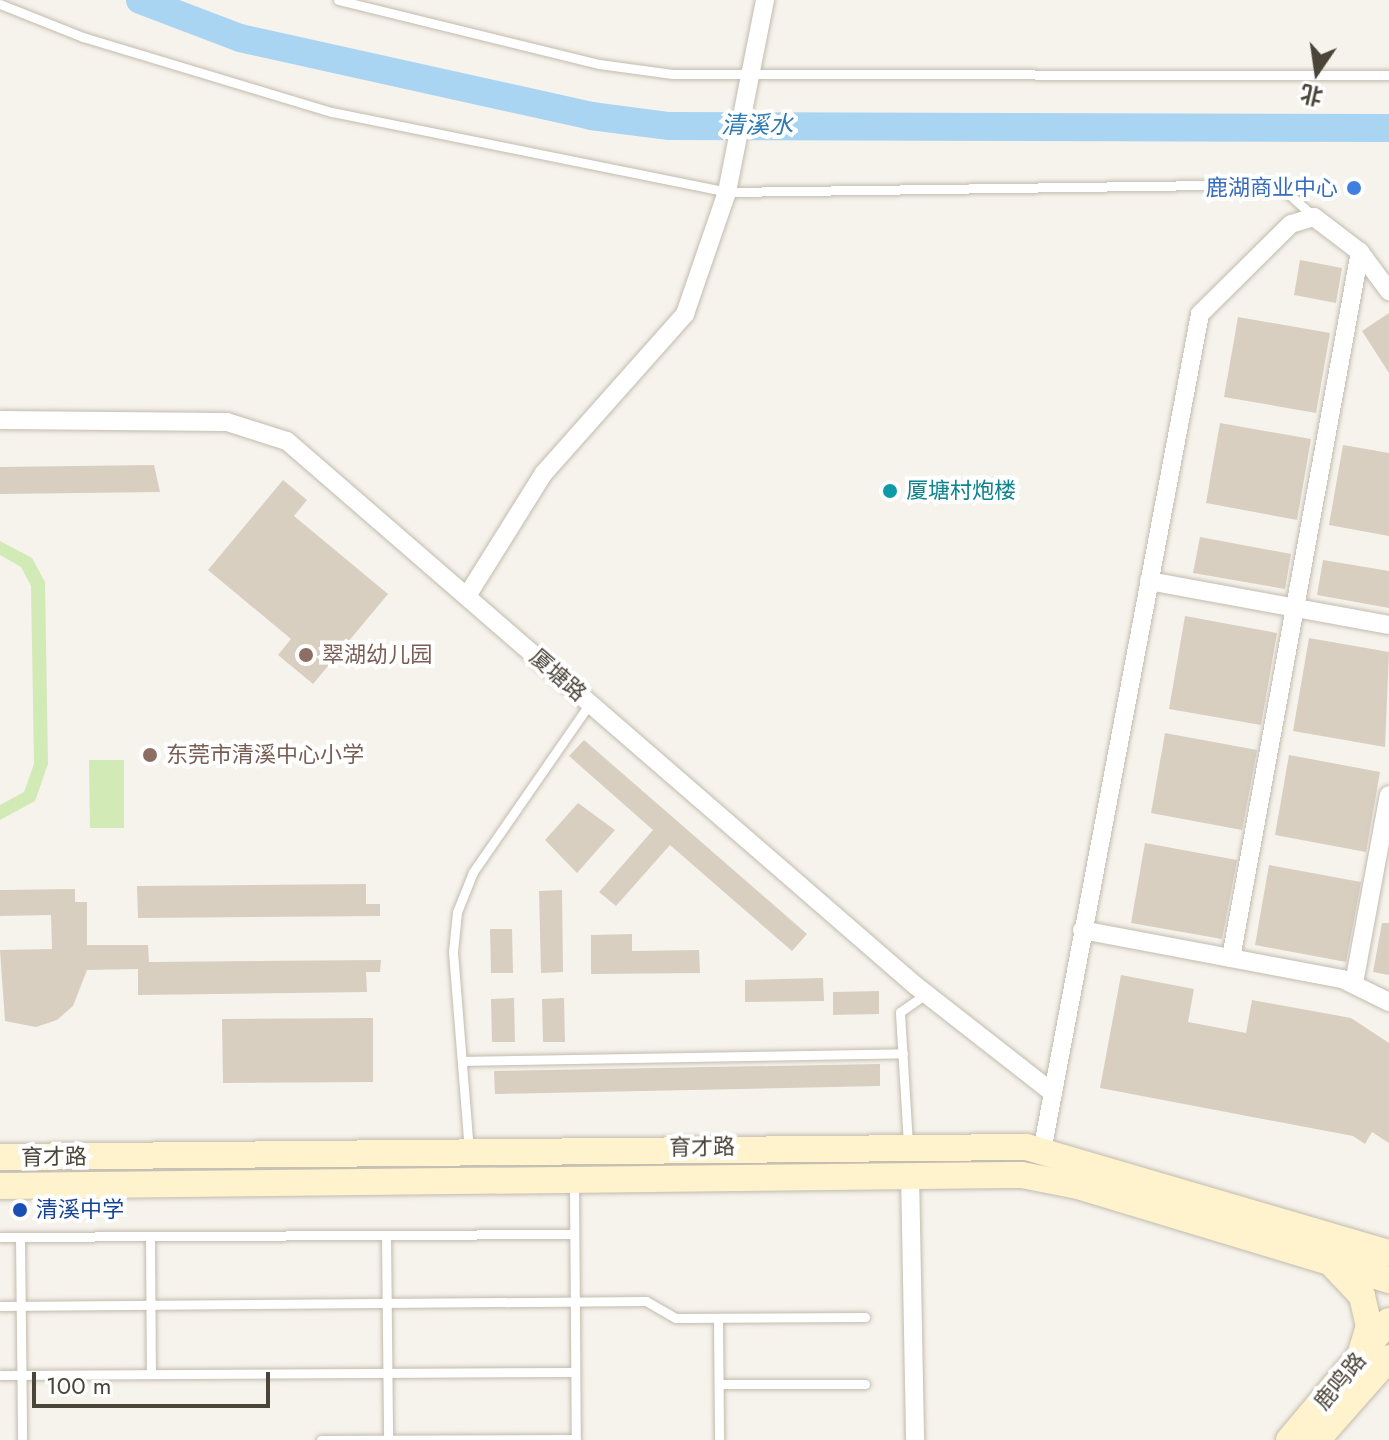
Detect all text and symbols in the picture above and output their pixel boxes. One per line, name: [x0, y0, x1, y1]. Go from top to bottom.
north arrow: [1277, 32, 1357, 112]
text: 北: [1297, 77, 1326, 113]
water label: 清溪水: [721, 111, 793, 139]
place label: 鹿湖商业中心: [1206, 175, 1338, 201]
marker: 鹿湖商业中心: [1345, 179, 1363, 197]
place label: 厦塘村炮楼: [906, 478, 1016, 504]
marker: 厦塘村炮楼: [881, 482, 899, 500]
place label: 翠湖幼儿园: [322, 642, 432, 668]
street label: 厦塘路: [524, 643, 592, 707]
marker: 翠湖幼儿园: [297, 646, 315, 664]
place label: 东莞市清溪中心小学: [166, 742, 364, 768]
marker: 东莞市清溪中心小学: [141, 746, 159, 764]
street label: 育才路: [669, 1133, 735, 1161]
street label: 育才路: [21, 1143, 87, 1171]
place label: 清溪中学: [36, 1197, 124, 1223]
marker: 清溪中学: [11, 1201, 29, 1219]
street label: 鹿鸣路: [1309, 1347, 1371, 1415]
scale bar: [36, 1356, 274, 1406]
text: 100 m: [46, 1368, 112, 1403]

